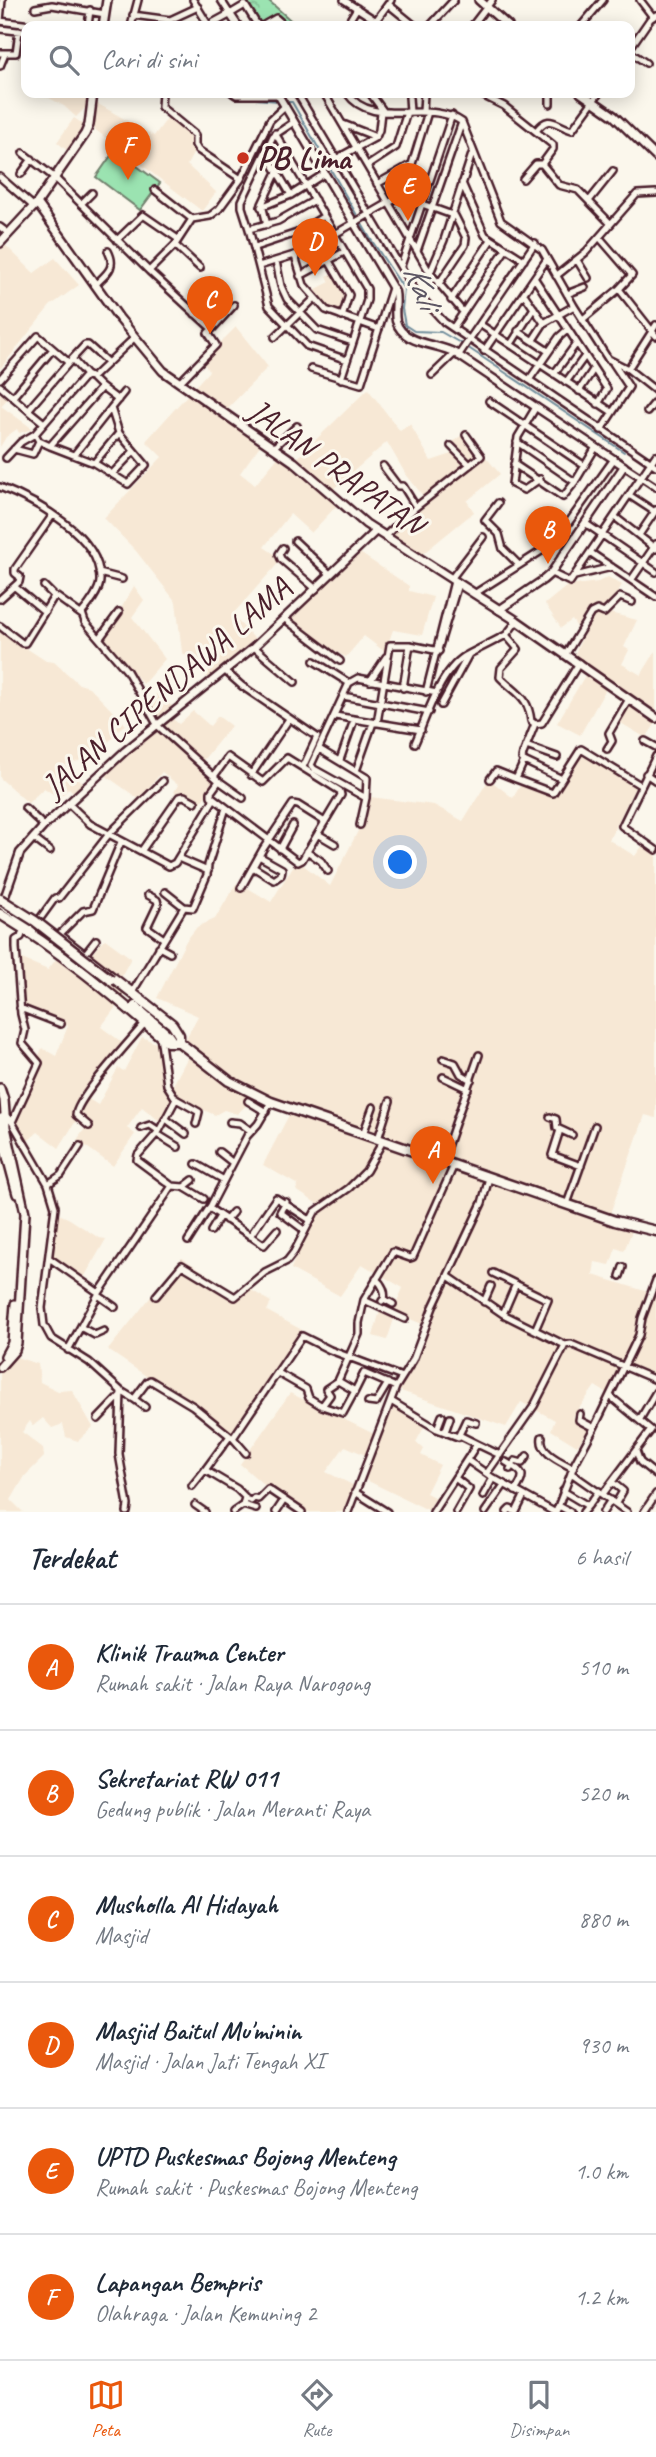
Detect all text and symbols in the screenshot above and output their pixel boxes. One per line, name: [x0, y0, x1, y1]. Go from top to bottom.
search box: [21, 21, 635, 98]
icon: search: [45, 41, 83, 79]
text: Cari di sini: [101, 43, 197, 76]
pin: F: [105, 122, 151, 180]
place label: PB Lima: [257, 137, 353, 179]
marker: PB Lima: [235, 150, 251, 166]
pin: E: [385, 163, 431, 221]
pin: D: [292, 218, 338, 276]
water label: Kali: [393, 257, 454, 322]
pin: C: [187, 276, 233, 334]
street label: JALAN PRAPATAN: [238, 388, 436, 547]
pin: B: [525, 506, 571, 564]
street label: JALAN CIPENDAWA LAMA: [31, 566, 300, 808]
your location: [383, 845, 417, 879]
pin: A: [410, 1126, 456, 1184]
text: Terdekat: [28, 1539, 116, 1577]
text: 6 hasil: [575, 1543, 628, 1572]
text: Klinik Trauma Center: [95, 1636, 283, 1669]
text: A: [45, 1653, 57, 1682]
text: 510 m: [579, 1653, 628, 1682]
text: Rumah sakit · Jalan Raya Narogong: [95, 1669, 370, 1698]
text: Sekretariat RW 011: [95, 1762, 278, 1795]
text: B: [45, 1779, 57, 1808]
text: 520 m: [579, 1779, 628, 1808]
text: Gedung publik · Jalan Meranti Raya: [95, 1795, 370, 1824]
text: Musholla Al Hidayah: [95, 1888, 278, 1921]
text: C: [46, 1905, 56, 1934]
text: 880 m: [579, 1905, 628, 1934]
text: Masjid: [95, 1921, 148, 1950]
text: Masjid Baitul Mu'minin: [95, 2014, 301, 2047]
text: D: [44, 2031, 58, 2060]
text: 930 m: [579, 2031, 628, 2060]
text: Masjid · Jalan Jati Tengah XI: [95, 2047, 324, 2076]
text: UPTD Puskesmas Bojong Menteng: [95, 2140, 396, 2173]
text: E: [45, 2157, 57, 2186]
text: 1.0 km: [575, 2157, 628, 2186]
text: Rumah sakit · Puskesmas Bojong Menteng: [95, 2173, 417, 2202]
text: Lapangan Bempris: [95, 2266, 260, 2299]
text: F: [46, 2283, 56, 2312]
text: 1.2 km: [575, 2283, 628, 2312]
text: Olahraga · Jalan Kemuning 2: [95, 2299, 316, 2328]
tab: Peta: [87, 2376, 125, 2442]
tab: Rute: [298, 2376, 336, 2442]
tab: Disimpan: [509, 2376, 569, 2442]

